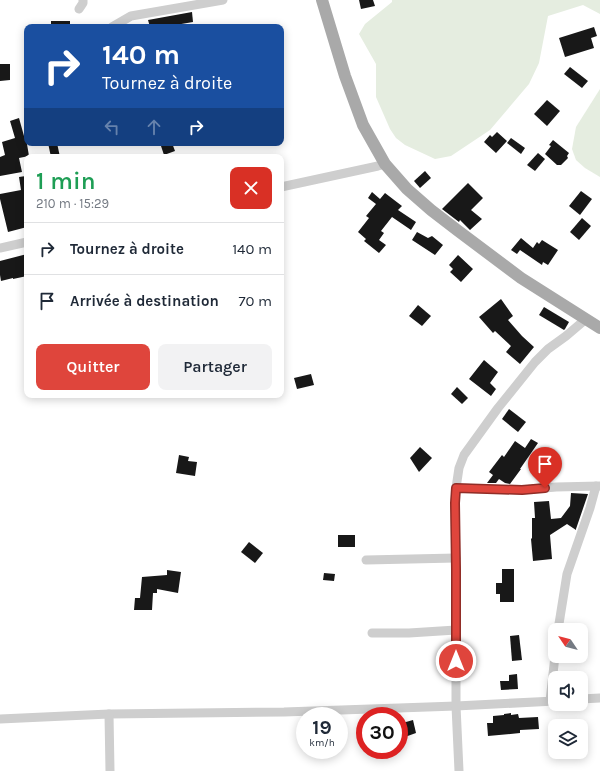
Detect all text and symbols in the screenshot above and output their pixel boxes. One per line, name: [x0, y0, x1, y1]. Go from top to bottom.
text: 140 m: [102, 38, 180, 71]
icon: right: [36, 40, 88, 92]
text: Tournez à droite: [102, 72, 232, 94]
icon: left: [101, 116, 123, 138]
icon: ahead: [143, 116, 165, 138]
icon: right: [185, 116, 207, 138]
text: 1 min: [36, 167, 96, 195]
button: close: [230, 167, 272, 209]
text: 210 m · 15:29: [36, 196, 109, 211]
icon: right: [36, 238, 58, 260]
text: Tournez à droite: [70, 240, 184, 258]
text: 140 m: [232, 240, 272, 258]
icon: arrive: [36, 290, 58, 312]
text: Arrivée à destination: [70, 292, 219, 310]
text: 70 m: [238, 292, 272, 310]
button: Quitter: [36, 344, 150, 390]
button: Partager: [158, 344, 272, 390]
pin: [528, 447, 562, 488]
icon: arrive: [534, 453, 556, 475]
north arrow: [548, 623, 588, 663]
map controls: [548, 623, 588, 759]
position arrow: [435, 640, 477, 682]
button: sound: [548, 671, 588, 711]
speed limit sign: 30: [356, 707, 408, 759]
text: 19: [312, 716, 332, 739]
button: layers: [548, 719, 588, 759]
text: km/h: [309, 737, 335, 749]

